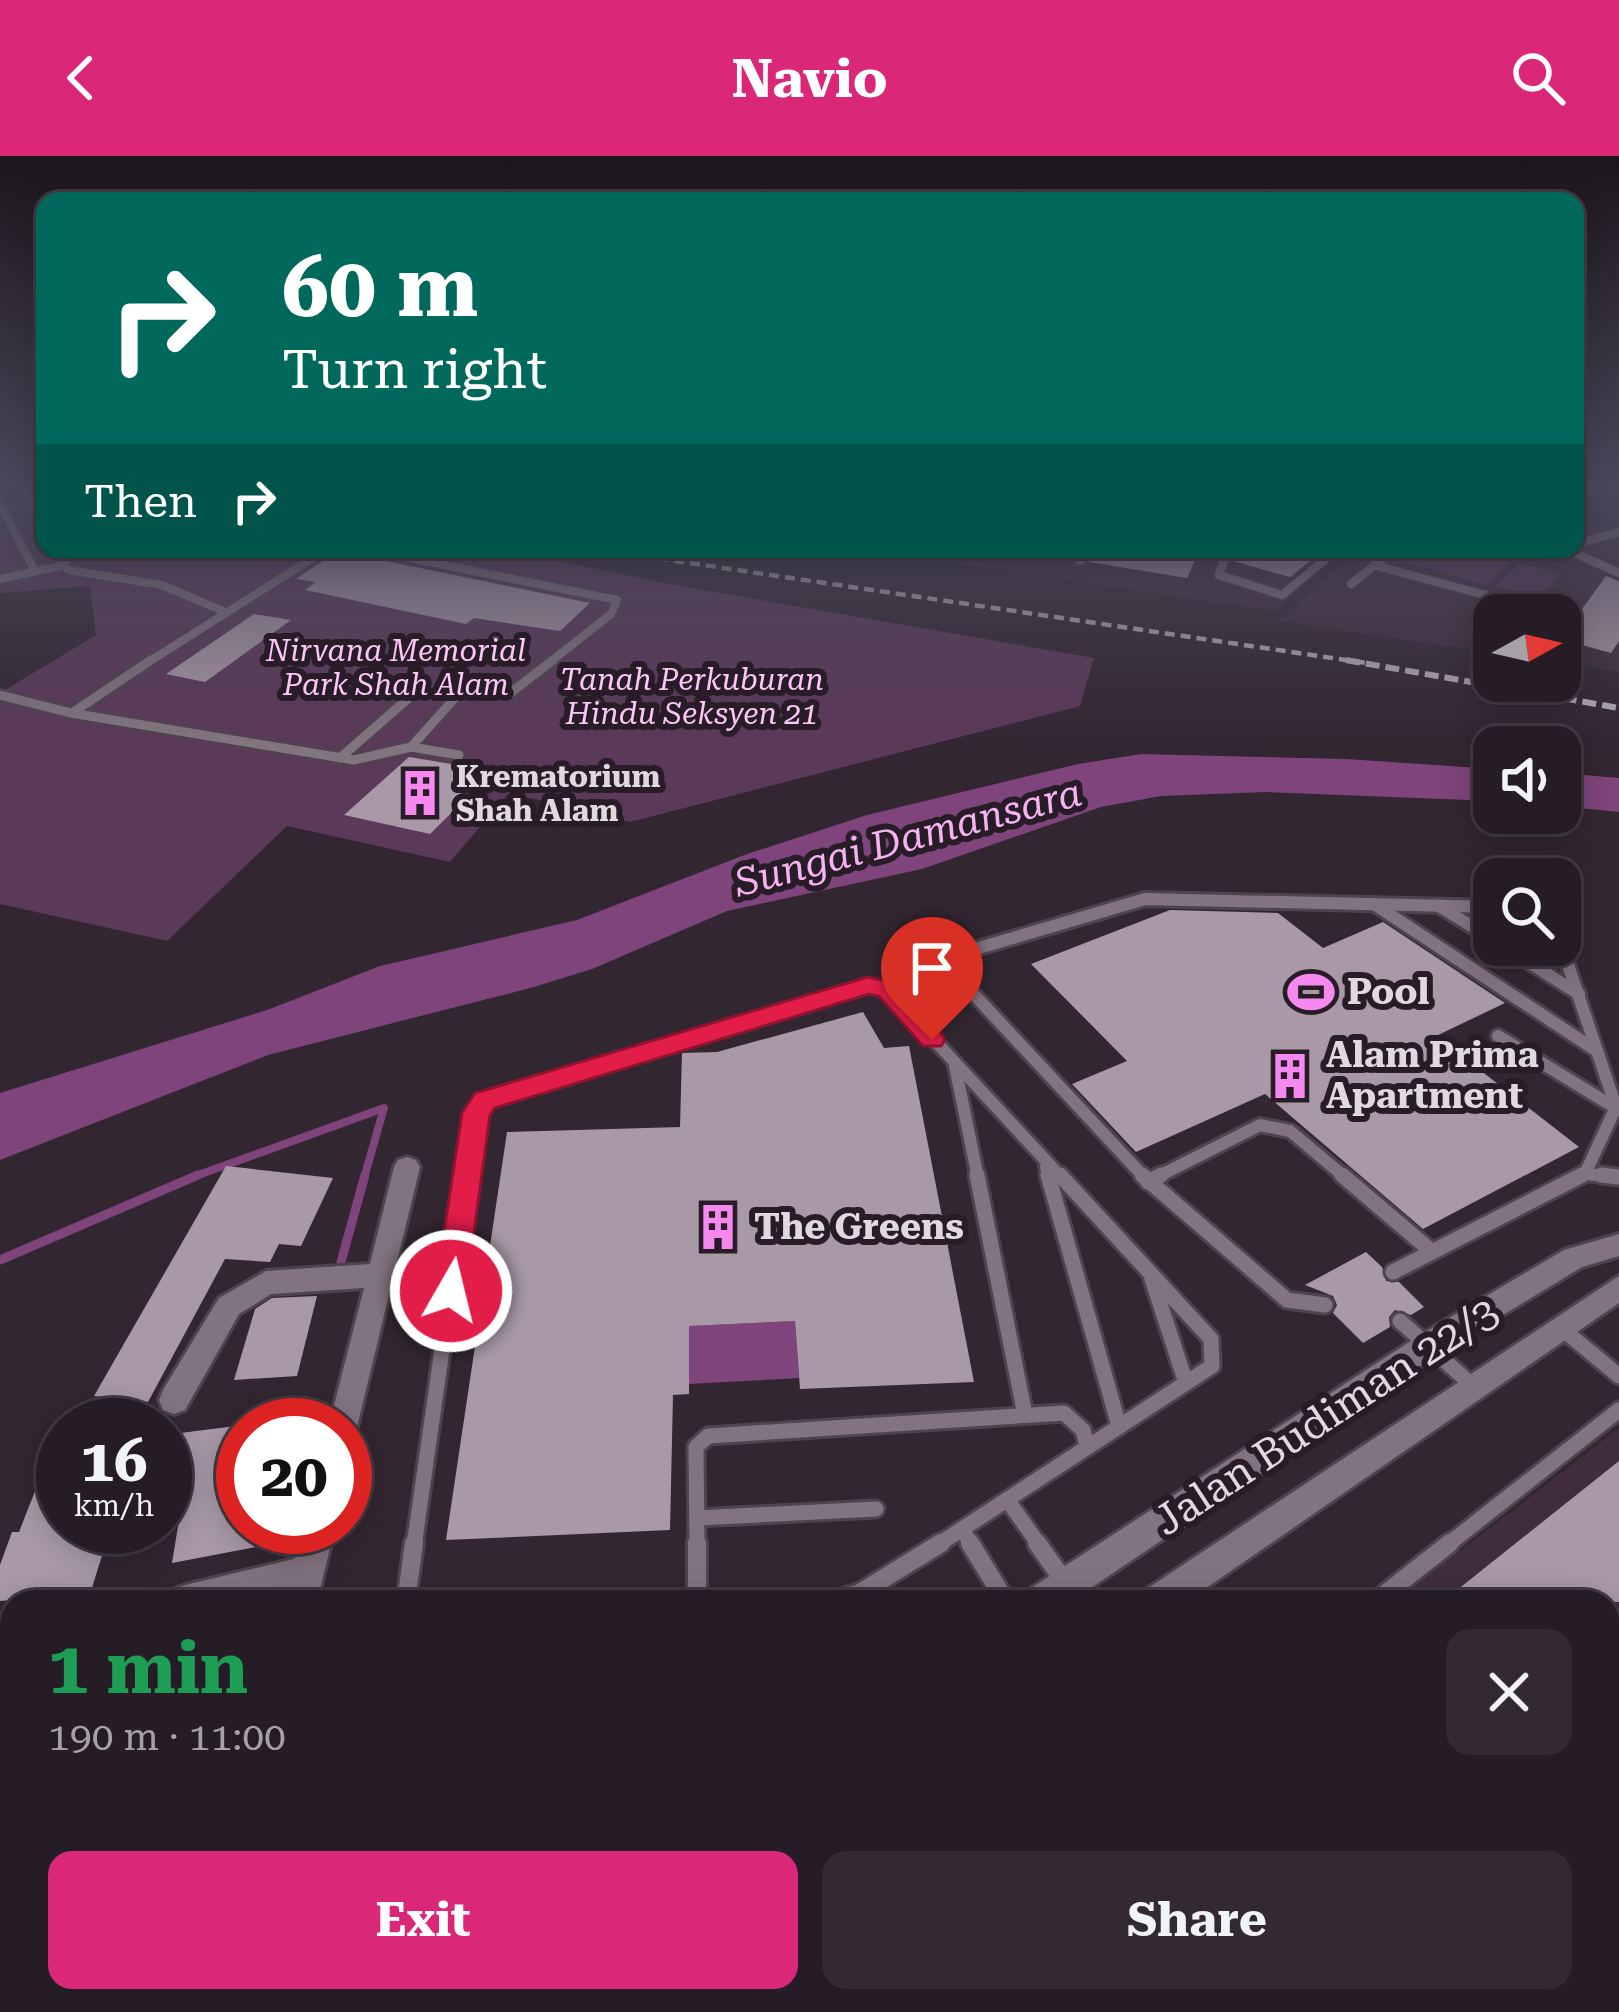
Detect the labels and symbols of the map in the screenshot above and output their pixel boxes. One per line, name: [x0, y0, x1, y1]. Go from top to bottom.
north arrow: [1473, 594, 1581, 702]
park label: Nirvana Memorial Park Shah Alam: [265, 633, 526, 702]
park label: Tanah Perkuburan Hindu Seksyen 21: [560, 662, 824, 731]
place label: Krematorium Shah Alam: [456, 759, 661, 828]
building icon: Krematorium Shah Alam: [395, 768, 445, 818]
water label: Sungai Damansara: [729, 770, 1087, 907]
pin: [881, 917, 983, 1040]
sports icon: Pool: [1286, 967, 1336, 1017]
place label: Pool: [1347, 971, 1430, 1013]
place label: Alam Prima Apartment: [1326, 1034, 1539, 1117]
building icon: Alam Prima Apartment: [1265, 1051, 1315, 1101]
building icon: The Greens: [693, 1202, 743, 1252]
place label: The Greens: [754, 1206, 964, 1248]
position arrow: [388, 1228, 514, 1354]
street label: Jalan Budiman 22/3: [1145, 1286, 1507, 1546]
speed limit sign: 20: [216, 1398, 372, 1554]

